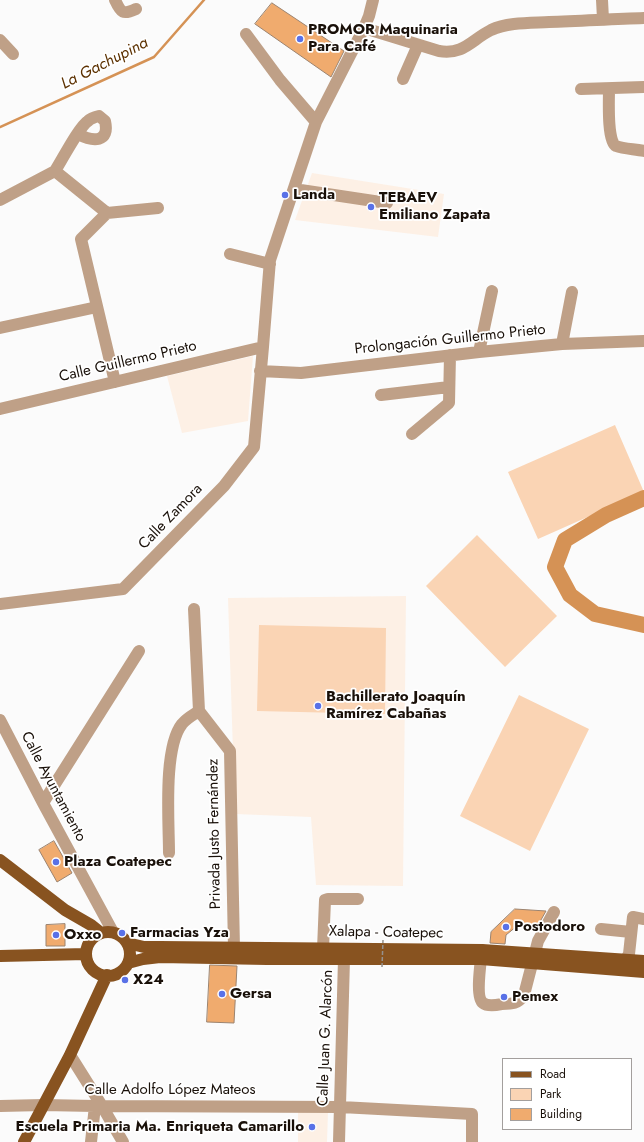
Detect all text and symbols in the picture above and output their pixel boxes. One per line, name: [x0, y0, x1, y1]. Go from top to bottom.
place label: PROMOR Maquinaria Para Café: [308, 21, 458, 56]
water label: La Gachupina: [58, 34, 152, 94]
marker: PROMOR Maquinaria Para Café: [295, 34, 305, 44]
place label: Landa: [293, 186, 335, 204]
place label: TEBAEV Emiliano Zapata: [379, 189, 490, 224]
marker: Landa: [280, 190, 290, 200]
marker: TEBAEV Emiliano Zapata: [366, 202, 376, 212]
street label: Prolongación Guillermo Prieto: [354, 321, 546, 359]
street label: Calle Guillermo Prieto: [57, 337, 199, 387]
street label: Calle Zamora: [135, 480, 207, 554]
place label: Bachillerato Joaquín Ramírez Cabañas: [326, 688, 466, 723]
marker: Bachillerato Joaquín Ramírez Cabañas: [313, 701, 323, 711]
street label: Calle Ayuntamiento: [16, 729, 90, 845]
street label: Privada Justo Fernández: [205, 758, 225, 910]
place label: Plaza Coatepec: [64, 853, 172, 871]
marker: Plaza Coatepec: [51, 857, 61, 867]
place label: Postodoro: [514, 918, 585, 936]
marker: Postodoro: [501, 922, 511, 932]
street label: Xalapa - Coatepec: [329, 923, 443, 943]
place label: Farmacias Yza: [130, 924, 229, 942]
place label: Oxxo: [64, 926, 101, 944]
marker: Farmacias Yza: [117, 928, 127, 938]
marker: Oxxo: [51, 930, 61, 940]
street label: Calle Juan G. Alarcón: [315, 969, 337, 1107]
place label: X24: [133, 971, 164, 989]
marker: X24: [120, 975, 130, 985]
place label: Gersa: [230, 985, 272, 1003]
place label: Pemex: [512, 988, 558, 1006]
marker: Gersa: [217, 989, 227, 999]
marker: Pemex: [499, 992, 509, 1002]
legend: [502, 1058, 632, 1130]
text: Road: [540, 1065, 566, 1083]
street label: Calle Adolfo López Mateos: [85, 1081, 255, 1099]
text: Park: [540, 1085, 561, 1103]
text: Building: [540, 1105, 582, 1123]
place label: Escuela Primaria Ma. Enriqueta Camarillo: [15, 1118, 304, 1136]
marker: Escuela Primaria Ma. Enriqueta Camarillo: [307, 1122, 317, 1132]

